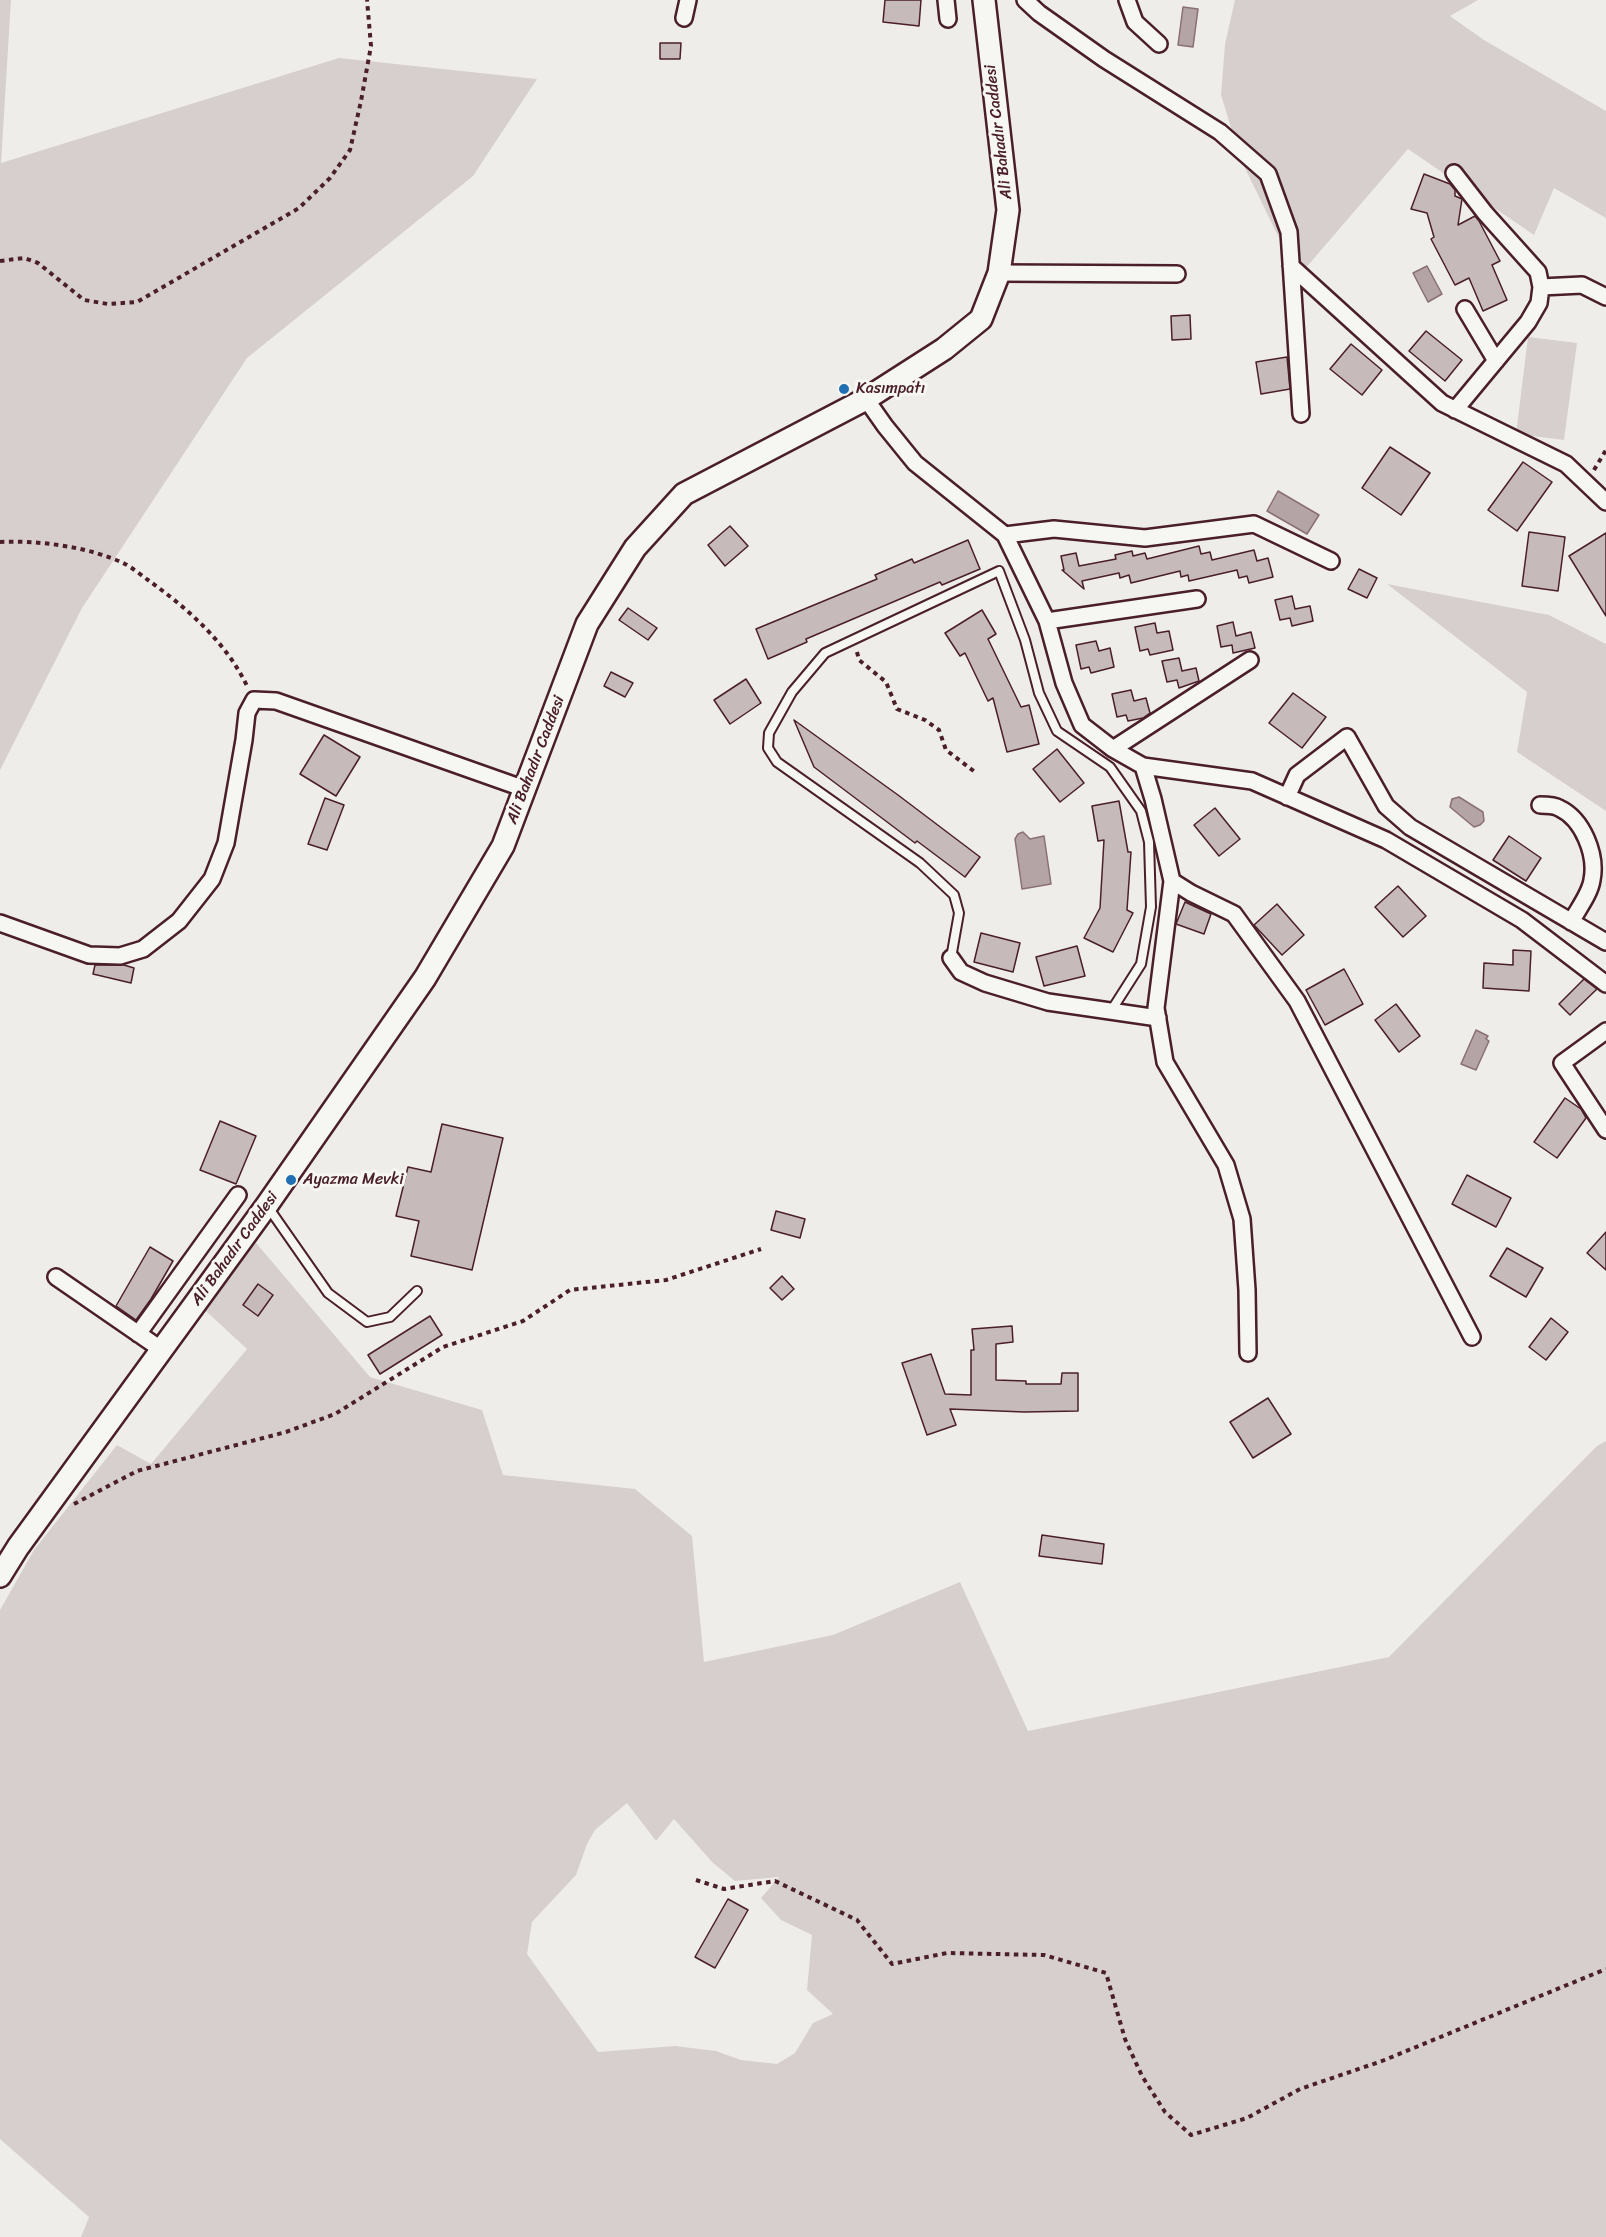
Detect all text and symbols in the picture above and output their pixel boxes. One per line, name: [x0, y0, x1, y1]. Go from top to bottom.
street label: Ali Bahadır Caddesi: [981, 63, 1017, 201]
place label: Kasımpatı: [856, 379, 925, 399]
marker: Kasımpatı: [837, 382, 851, 396]
street label: Ali Bahadır Caddesi: [503, 693, 569, 827]
place label: Ayazma Mevki: [303, 1170, 404, 1190]
marker: Ayazma Mevki: [284, 1173, 298, 1187]
street label: Ali Bahadır Caddesi: [187, 1188, 283, 1310]

